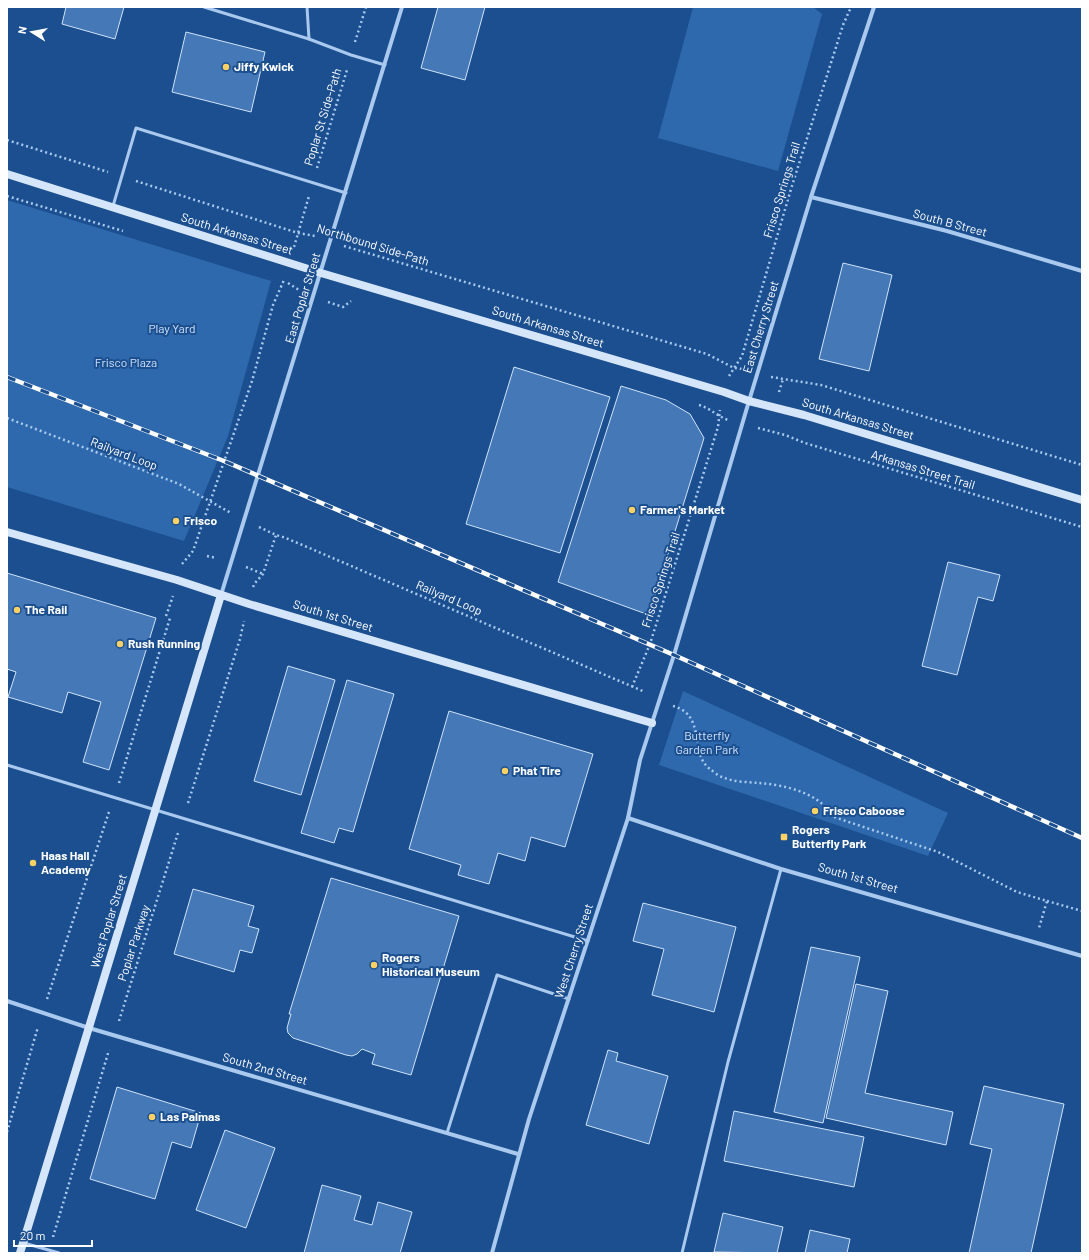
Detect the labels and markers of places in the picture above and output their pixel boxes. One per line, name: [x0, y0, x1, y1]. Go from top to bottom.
place label: Jiffy Kwick: [234, 59, 295, 73]
marker: Jiffy Kwick: [221, 62, 231, 72]
place label: Farmer's Market: [640, 502, 725, 516]
marker: Farmer's Market: [627, 505, 637, 515]
place label: Frisco: [184, 513, 217, 527]
marker: Frisco: [171, 516, 181, 526]
place label: The Rail: [25, 602, 67, 616]
marker: The Rail: [12, 605, 22, 615]
place label: Rush Running: [128, 636, 201, 650]
marker: Rush Running: [115, 639, 125, 649]
place label: Phat Tire: [513, 763, 561, 777]
marker: Phat Tire: [500, 766, 510, 776]
place label: Frisco Caboose: [823, 803, 905, 817]
marker: Frisco Caboose: [810, 806, 820, 816]
place label: Rogers Butterfly Park: [792, 822, 867, 850]
marker: Rogers Butterfly Park: [779, 832, 789, 842]
place label: Haas Hall Academy: [41, 848, 91, 876]
marker: Haas Hall Academy: [28, 858, 38, 868]
place label: Rogers Historical Museum: [382, 950, 480, 978]
marker: Rogers Historical Museum: [369, 960, 379, 970]
place label: Las Palmas: [160, 1109, 220, 1123]
marker: Las Palmas: [147, 1112, 157, 1122]

